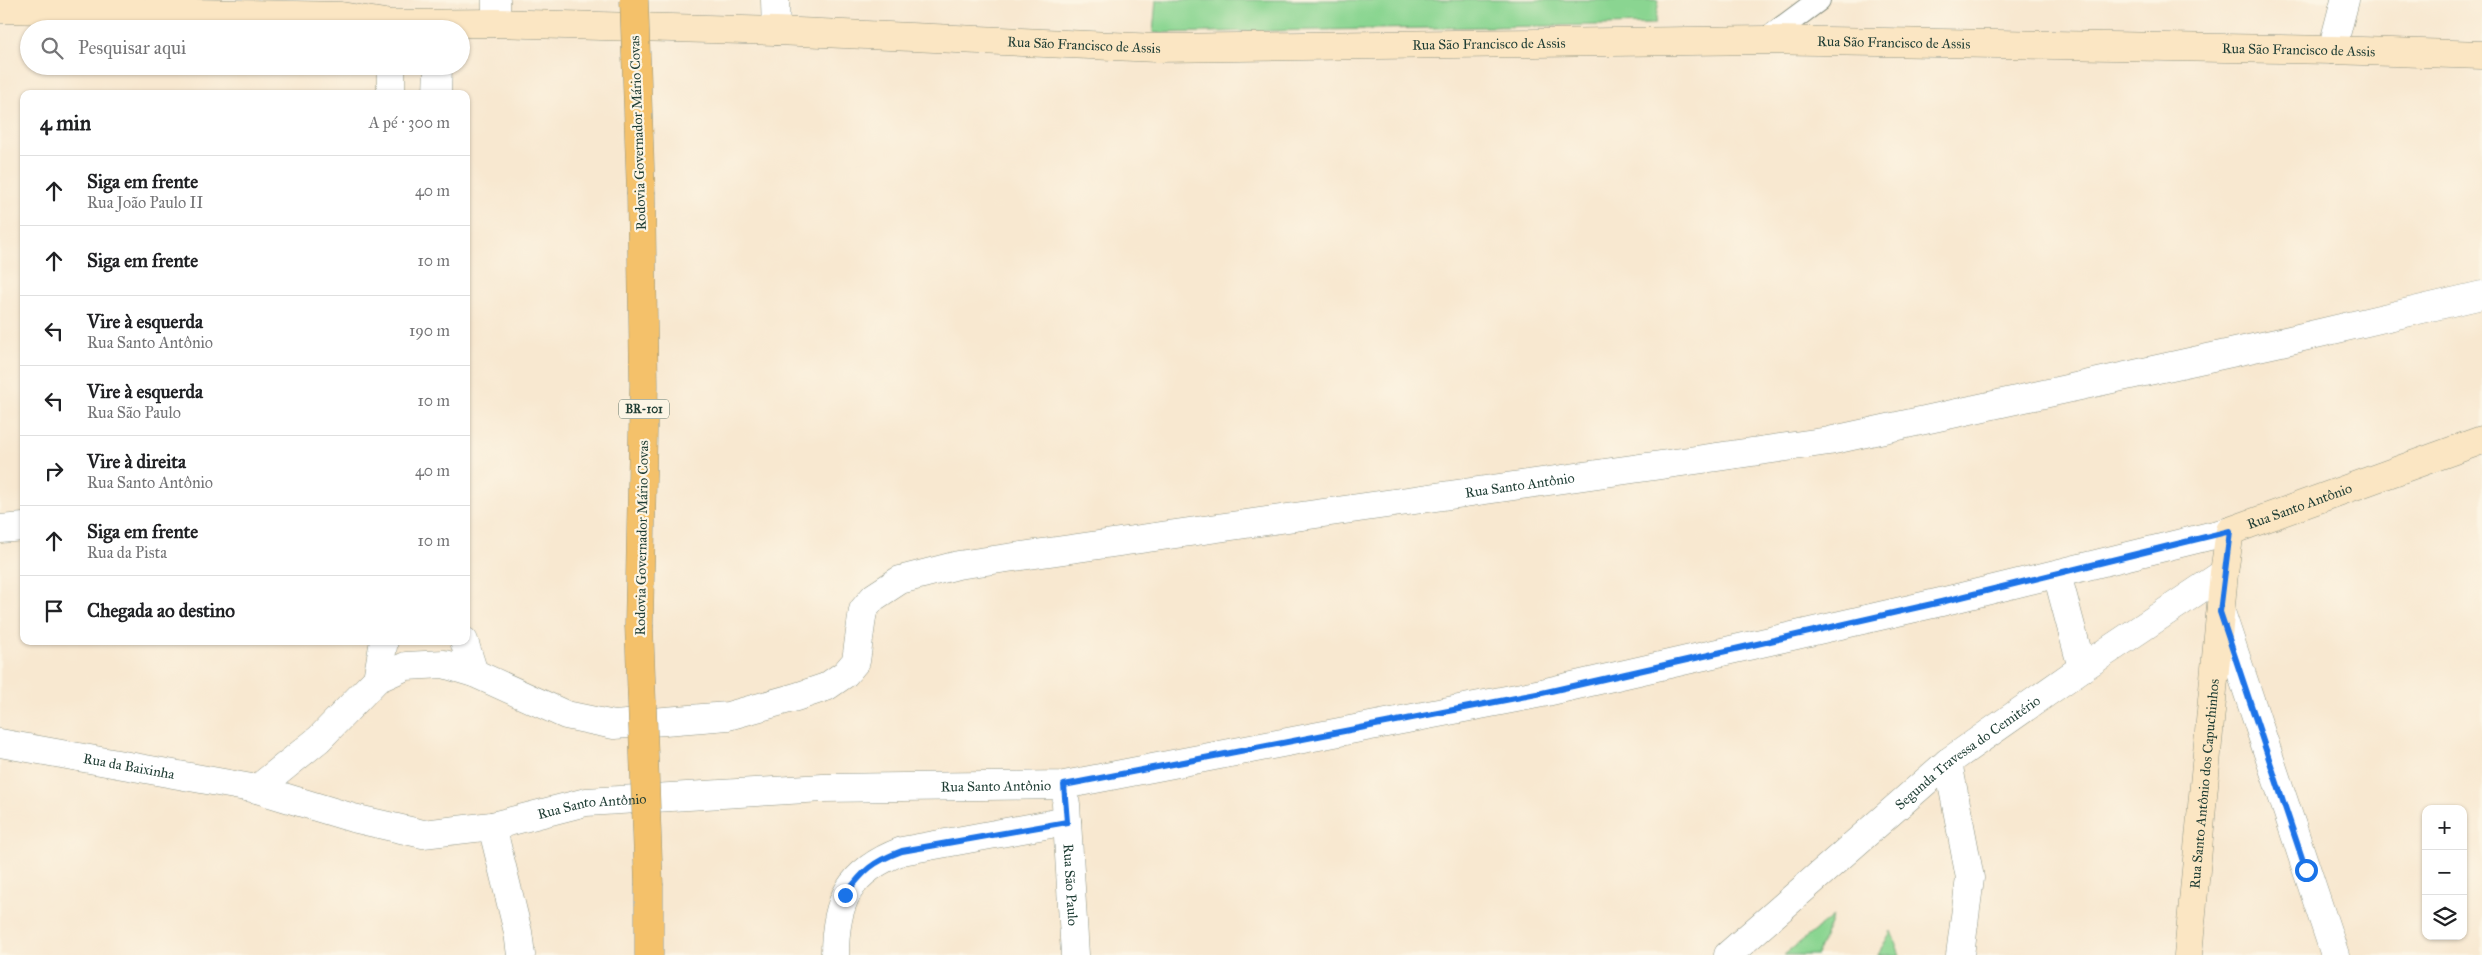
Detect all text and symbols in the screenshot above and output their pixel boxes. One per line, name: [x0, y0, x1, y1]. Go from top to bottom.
search box: [20, 20, 470, 75]
street label: Rua São Francisco de Assis: [1817, 32, 1971, 52]
street label: Rua São Francisco de Assis: [1007, 33, 1161, 57]
icon: search: [38, 34, 66, 62]
street label: Rua São Francisco de Assis: [1412, 34, 1566, 53]
street label: Rodovia Governador Mário Covas: [626, 35, 650, 231]
text: Pesquisar aqui: [78, 36, 186, 59]
street label: Rua São Francisco de Assis: [2222, 40, 2376, 60]
text: 4 min: [40, 110, 91, 136]
text: A pé · 300 m: [369, 113, 450, 132]
text: Siga em frente: [87, 170, 198, 193]
icon: ahead: [40, 177, 68, 205]
text: 40 m: [415, 181, 450, 200]
text: Rua João Paulo II: [87, 193, 203, 212]
icon: ahead: [40, 247, 68, 275]
text: Siga em frente: [87, 249, 198, 272]
text: 10 m: [418, 251, 450, 270]
text: Vire à esquerda: [87, 310, 203, 333]
icon: left: [40, 317, 68, 345]
text: 190 m: [409, 321, 450, 340]
text: Rua Santo Antônio: [87, 333, 213, 352]
text: Vire à esquerda: [87, 380, 203, 403]
icon: left: [40, 387, 68, 415]
text: 10 m: [418, 391, 450, 410]
road number: BR-101: [619, 399, 669, 418]
text: Rua São Paulo: [87, 403, 181, 422]
street label: Rodovia Governador Mário Covas: [632, 440, 652, 636]
text: Vire à direita: [87, 450, 186, 473]
icon: right: [40, 457, 68, 485]
text: 40 m: [415, 461, 450, 480]
street label: Rua Santo Antônio: [1464, 469, 1576, 501]
text: Rua Santo Antônio: [87, 473, 213, 492]
street label: Rua Santo Antônio: [2245, 479, 2354, 533]
text: Siga em frente: [87, 520, 198, 543]
icon: ahead: [40, 527, 68, 555]
text: 10 m: [418, 531, 450, 550]
text: Rua da Pista: [87, 543, 167, 562]
icon: arrive: [40, 597, 68, 625]
text: Chegada ao destino: [87, 599, 235, 622]
street label: Rua Santo Antônio dos Capuchinhos: [2186, 678, 2222, 890]
street label: Segunda Travessa do Cemitério: [1891, 691, 2043, 813]
street label: Rua da Baixinha: [82, 750, 176, 783]
street label: Rua Santo Antônio: [941, 777, 1051, 795]
street label: Rua Santo Antônio: [536, 790, 647, 823]
map controls: [2422, 805, 2467, 940]
button: +: [2422, 805, 2467, 850]
street label: Rua São Paulo: [1060, 843, 1082, 926]
button: −: [2422, 850, 2467, 895]
route start: [2295, 859, 2318, 882]
route end: [834, 884, 857, 907]
button: layers: [2422, 895, 2467, 940]

